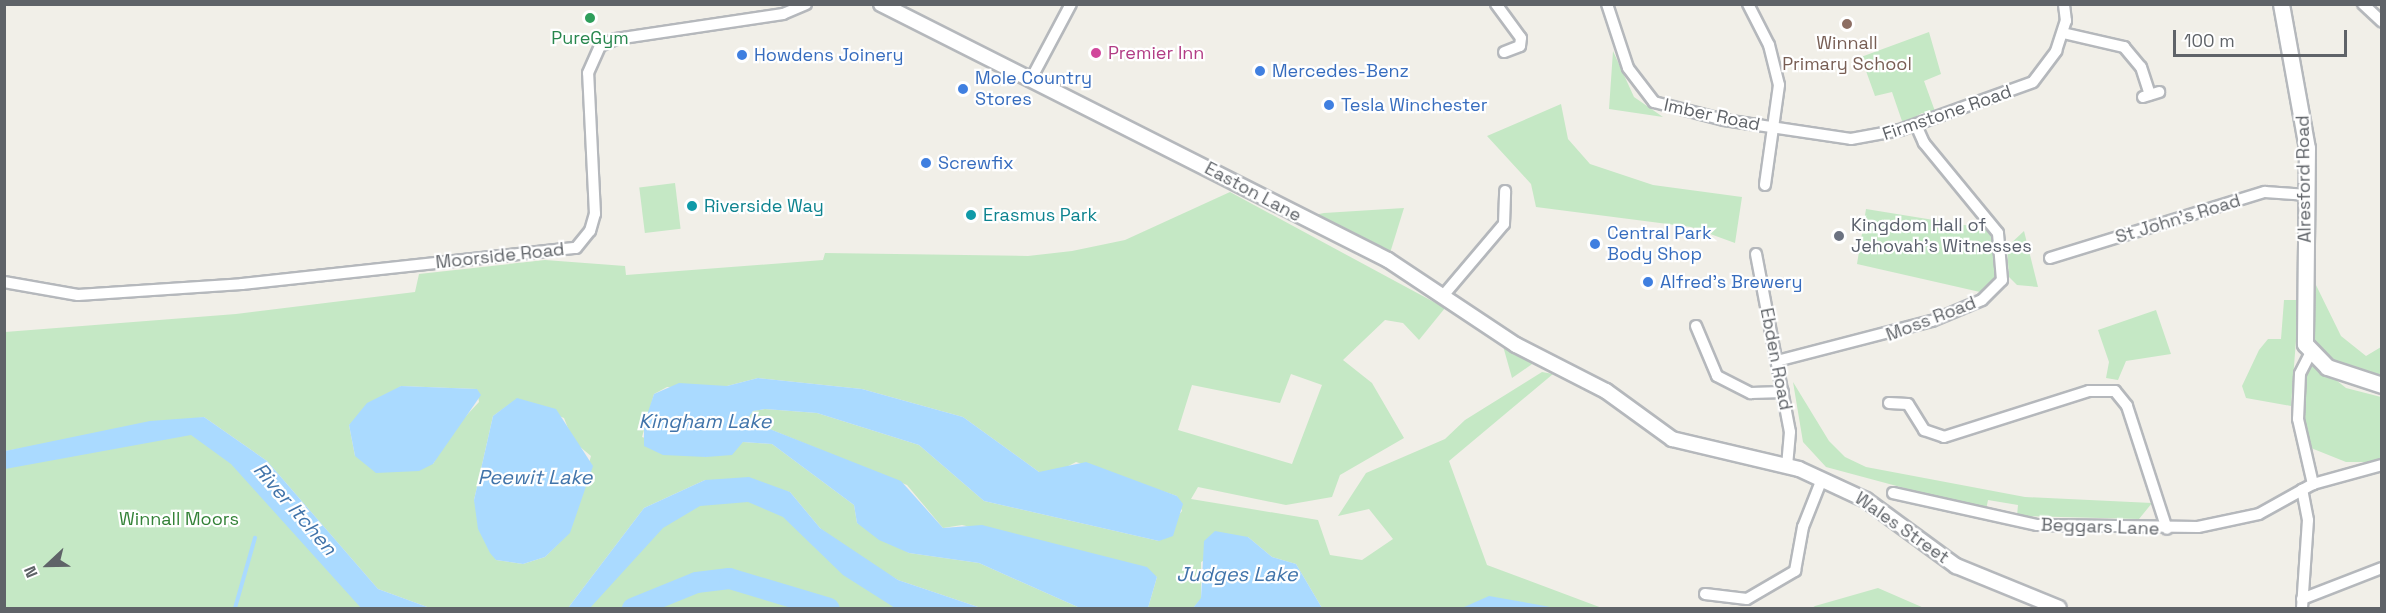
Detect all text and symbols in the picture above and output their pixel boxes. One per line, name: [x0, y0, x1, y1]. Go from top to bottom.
marker: PureGym: [583, 11, 597, 25]
marker: Winnall Primary School: [1840, 17, 1854, 31]
scale bar: [2176, 18, 2350, 56]
place label: PureGym: [551, 27, 629, 49]
text: 100 m: [2184, 29, 2235, 52]
place label: Winnall Primary School: [1782, 33, 1912, 76]
place label: Premier Inn: [1108, 42, 1204, 64]
place label: Howdens Joinery: [754, 44, 904, 66]
marker: Premier Inn: [1089, 46, 1103, 60]
marker: Howdens Joinery: [735, 48, 749, 62]
place label: Mercedes-Benz: [1272, 60, 1409, 82]
marker: Mercedes-Benz: [1253, 64, 1267, 78]
place label: Mole Country Stores: [975, 68, 1092, 110]
street label: Firmstone Road: [1880, 81, 2014, 145]
marker: Mole Country Stores: [956, 82, 970, 96]
place label: Tesla Winchester: [1341, 94, 1488, 116]
street label: Imber Road: [1662, 94, 1762, 136]
marker: Tesla Winchester: [1322, 98, 1336, 112]
street label: Alresford Road: [2292, 115, 2316, 243]
place label: Screwfix: [938, 152, 1014, 174]
marker: Screwfix: [919, 156, 933, 170]
street label: Easton Lane: [1201, 158, 1305, 226]
street label: St John's Road: [2113, 190, 2243, 248]
place label: Riverside Way: [704, 195, 824, 217]
marker: Riverside Way: [685, 199, 699, 213]
place label: Erasmus Park: [983, 204, 1097, 226]
marker: Erasmus Park: [964, 208, 978, 222]
place label: Kingdom Hall of Jehovah's Witnesses: [1851, 215, 2032, 258]
place label: Central Park Body Shop: [1607, 223, 1712, 266]
marker: Kingdom Hall of Jehovah's Witnesses: [1832, 229, 1846, 243]
marker: Central Park Body Shop: [1588, 237, 1602, 251]
street label: Moorside Road: [435, 238, 565, 274]
place label: Alfred's Brewery: [1660, 271, 1803, 293]
marker: Alfred's Brewery: [1641, 275, 1655, 289]
street label: Moss Road: [1883, 292, 1979, 346]
street label: Ebden Road: [1755, 306, 1797, 412]
water label: Kingham Lake: [639, 409, 771, 433]
water label: River Itchen: [248, 458, 342, 560]
water label: Peewit Lake: [478, 465, 592, 489]
street label: Wales Street: [1851, 488, 1953, 568]
park label: Winnall Moors: [119, 508, 239, 530]
street label: Beggars Lane: [2040, 514, 2160, 540]
north arrow: [18, 535, 78, 595]
water label: Judges Lake: [1176, 562, 1298, 586]
text: N: [19, 563, 43, 581]

